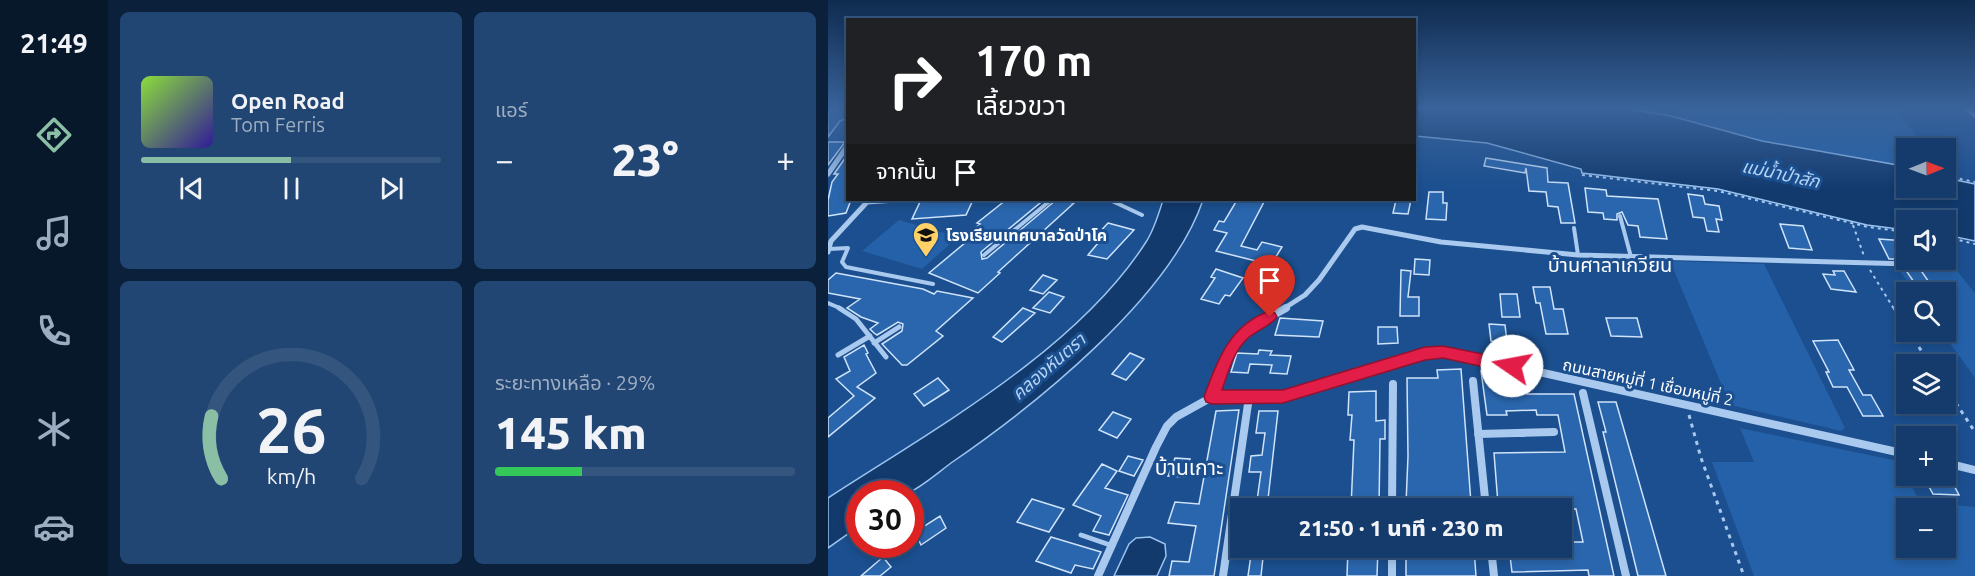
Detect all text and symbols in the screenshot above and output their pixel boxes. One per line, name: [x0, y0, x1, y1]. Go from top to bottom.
text: 21:49: [20, 28, 88, 58]
text: 170 m: [975, 37, 1092, 84]
icon: right: [876, 42, 954, 120]
text: Open Road: [231, 88, 345, 113]
text: เลี้ยวขวา: [975, 90, 1066, 120]
text: แอร์: [495, 98, 527, 121]
text: Tom Ferris: [231, 113, 325, 136]
icon: directions: [33, 114, 75, 156]
text: 23°: [611, 134, 679, 185]
north arrow: [1896, 138, 1956, 198]
map controls: [1896, 138, 1956, 558]
text: −: [495, 141, 514, 178]
text: +: [776, 141, 795, 178]
water label: แม่น้ำป่าสัก: [1740, 153, 1823, 191]
icon: arrive: [949, 156, 982, 189]
text: จากนั้น: [876, 158, 937, 183]
icon: previous: [175, 172, 208, 205]
icon: pause: [275, 172, 308, 205]
icon: next: [375, 172, 408, 205]
button: sound: [1896, 210, 1956, 270]
icon: music: [33, 212, 75, 254]
school or university icon: โรงเรียนเทศบาลวัดป่าโค: [911, 220, 941, 258]
place label: โรงเรียนเทศบาลวัดป่าโค: [946, 226, 1107, 244]
district label: บ้านศาลาเกวียน: [1548, 253, 1672, 276]
pin: [1244, 255, 1295, 317]
icon: arrive: [1253, 264, 1286, 297]
button: search: [1896, 282, 1956, 342]
icon: phone: [33, 310, 75, 352]
water label: คลองหันตรา: [1007, 328, 1089, 403]
position arrow: [1480, 334, 1544, 398]
street label: ถนนสายหมู่ที่ 1 เชื่อมหมู่ที่ 2: [1561, 353, 1735, 410]
button: layers: [1896, 354, 1956, 414]
text: ระยะทางเหลือ · 29%: [495, 371, 655, 394]
text: 26: [256, 395, 326, 465]
text: 145 km: [495, 407, 647, 458]
icon: climate: [33, 408, 75, 450]
button: +: [1896, 426, 1956, 486]
district label: บ้านเกาะ: [1155, 455, 1223, 479]
text: km/h: [266, 465, 316, 489]
speed limit sign: 30: [846, 480, 924, 558]
button: −: [1896, 498, 1956, 558]
icon: car: [33, 506, 75, 548]
text: 21:50 · 1 นาที · 230 m: [1299, 515, 1503, 540]

